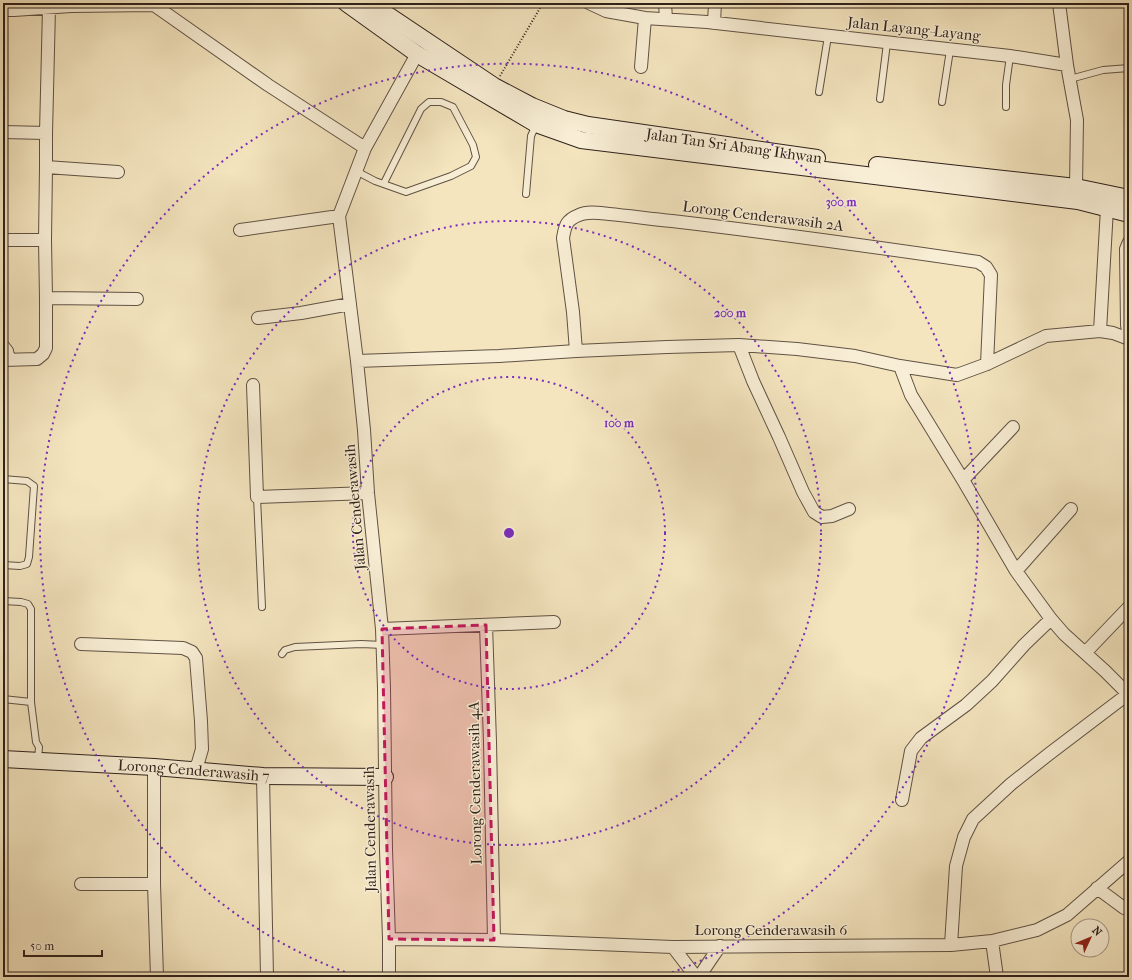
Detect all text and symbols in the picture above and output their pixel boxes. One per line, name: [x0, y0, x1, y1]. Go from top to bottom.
street label: Jalan Layang-Layang: [846, 13, 982, 45]
street label: Jalan Tan Sri Abang Ikhwan: [644, 125, 823, 167]
text: 300 m: [826, 195, 857, 210]
street label: Lorong Cenderawasih 2A: [681, 197, 845, 235]
text: 200 m: [714, 306, 747, 320]
text: 100 m: [604, 416, 635, 430]
street label: Jalan Cenderawasih: [340, 443, 370, 572]
centre of rings: [502, 526, 516, 540]
street label: Lorong Cenderawasih 4A: [465, 701, 485, 865]
street label: Lorong Cenderawasih 7: [117, 756, 270, 785]
street label: Jalan Cenderawasih: [360, 765, 380, 893]
north arrow: [1070, 918, 1110, 958]
street label: Lorong Cenderawasih 6: [695, 921, 848, 939]
text: N: [1089, 924, 1105, 939]
scale bar: [24, 932, 102, 958]
text: 50 m: [30, 939, 54, 953]

